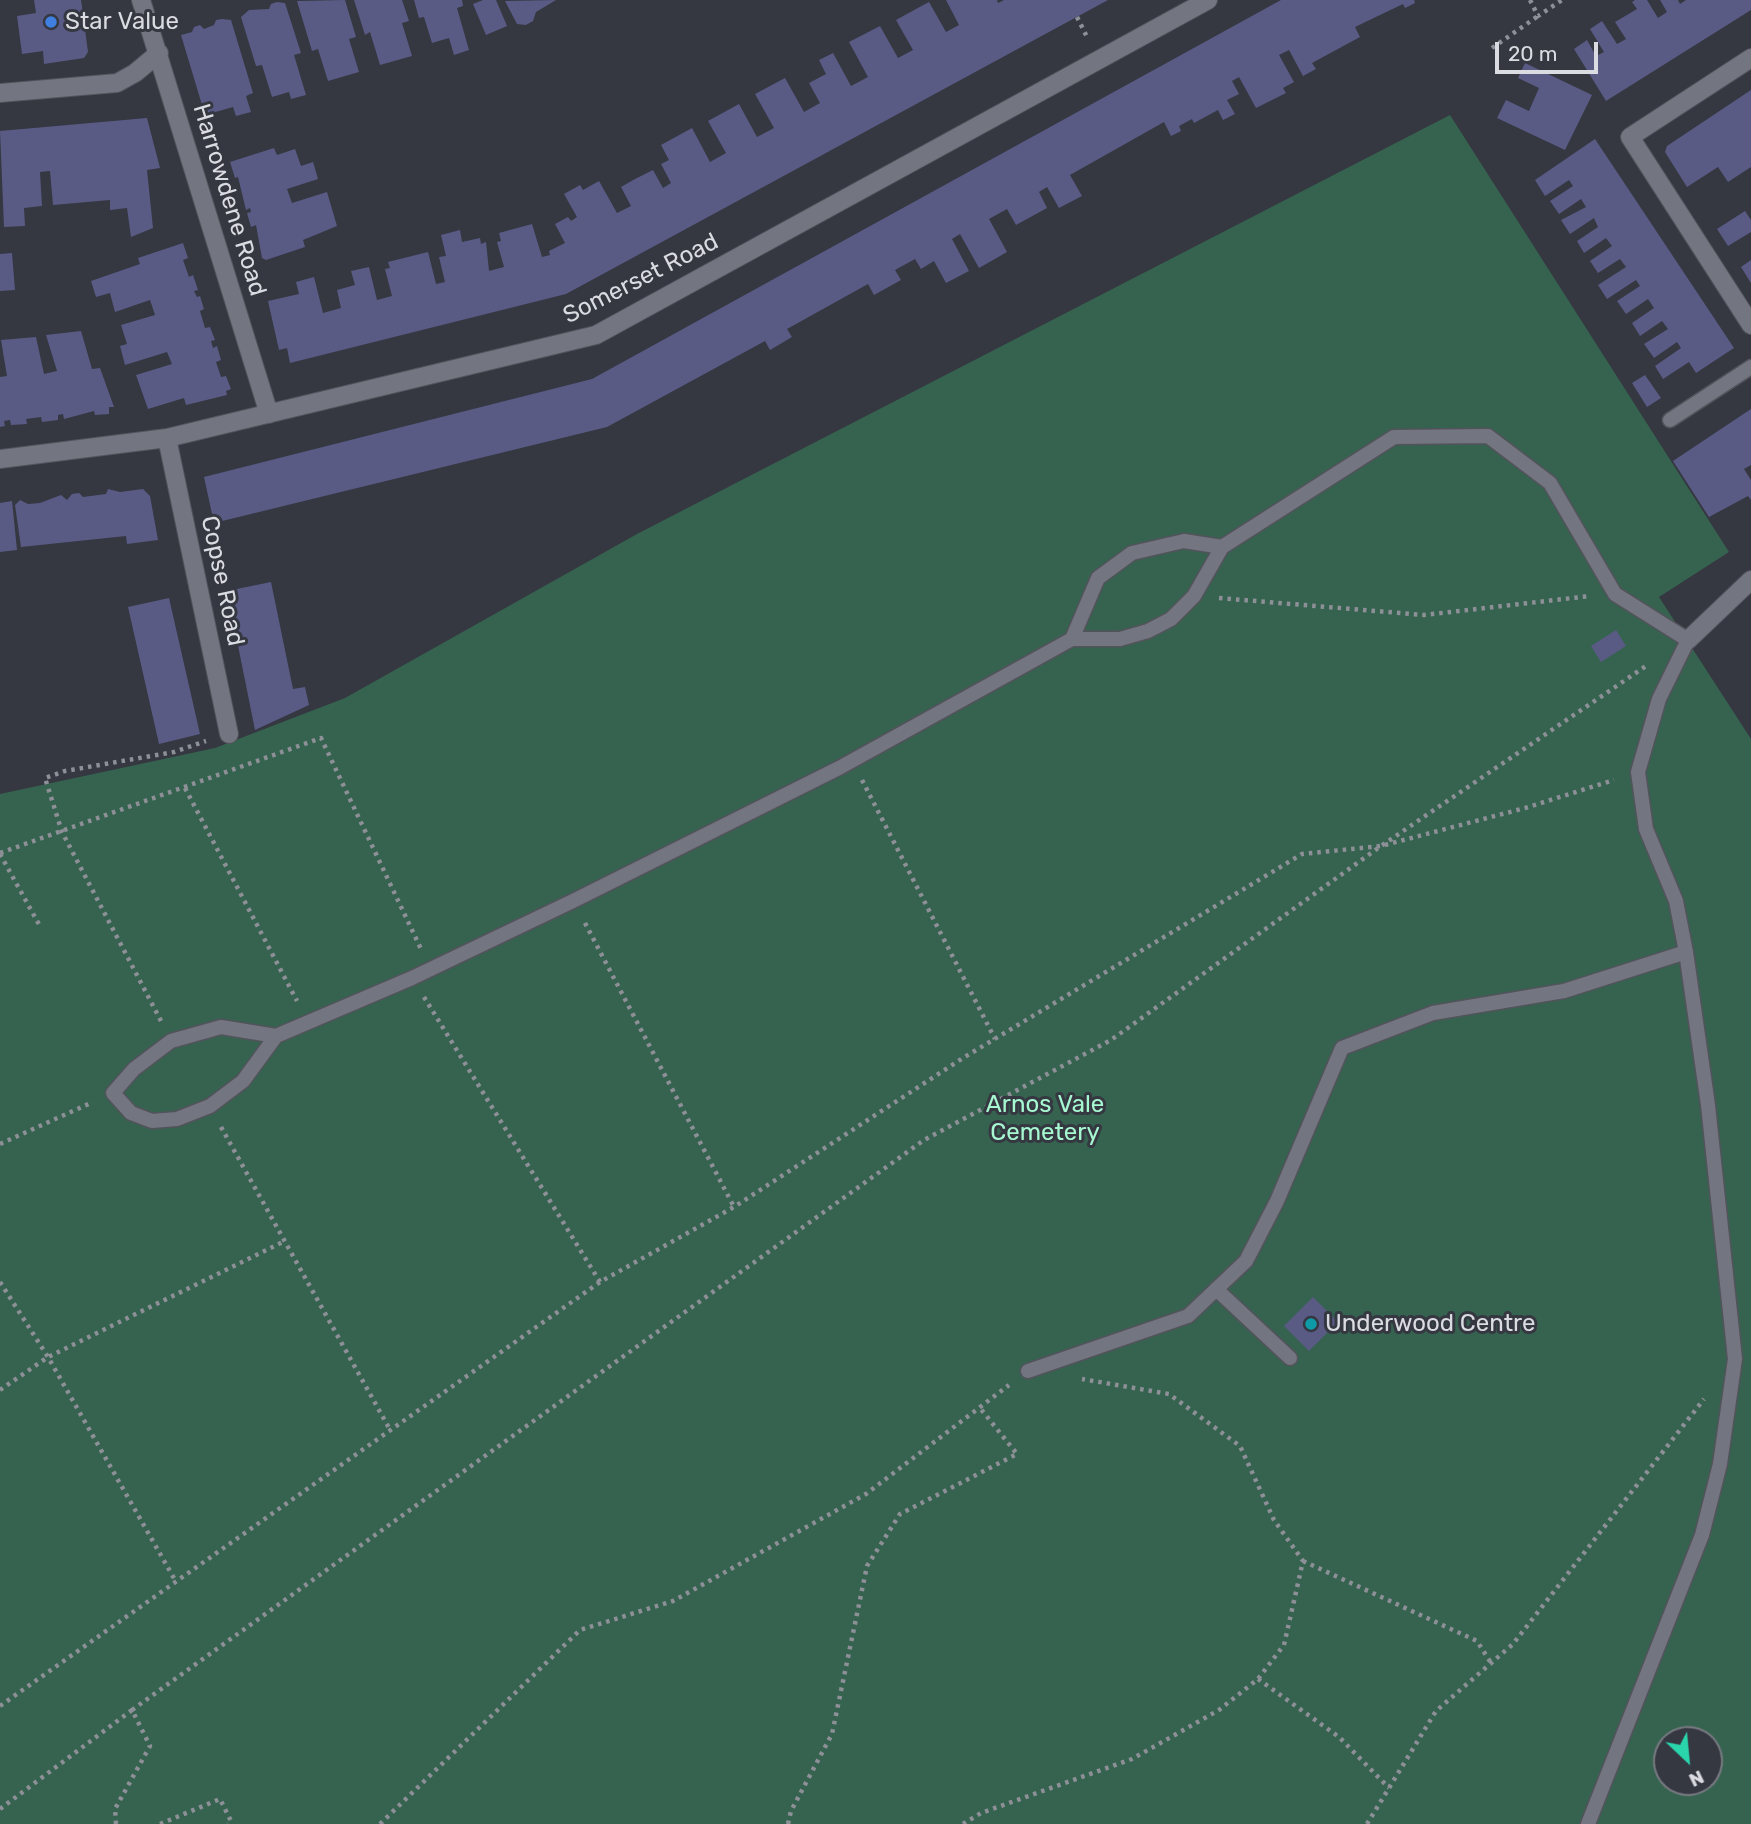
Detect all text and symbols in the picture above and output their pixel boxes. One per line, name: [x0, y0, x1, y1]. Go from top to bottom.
place label: Star Value: [65, 8, 179, 36]
marker: Star Value: [43, 14, 59, 30]
scale bar: [1499, 28, 1602, 72]
text: 20 m: [1508, 41, 1557, 66]
street label: Harrowdene Road: [186, 101, 272, 299]
street label: Somerset Road: [559, 228, 723, 330]
street label: Copse Road: [194, 513, 250, 649]
park label: Arnos Vale Cemetery: [986, 1091, 1104, 1147]
place label: Underwood Centre: [1325, 1310, 1535, 1338]
marker: Underwood Centre: [1303, 1316, 1319, 1332]
north arrow: [1653, 1726, 1723, 1796]
text: N: [1685, 1765, 1708, 1792]

